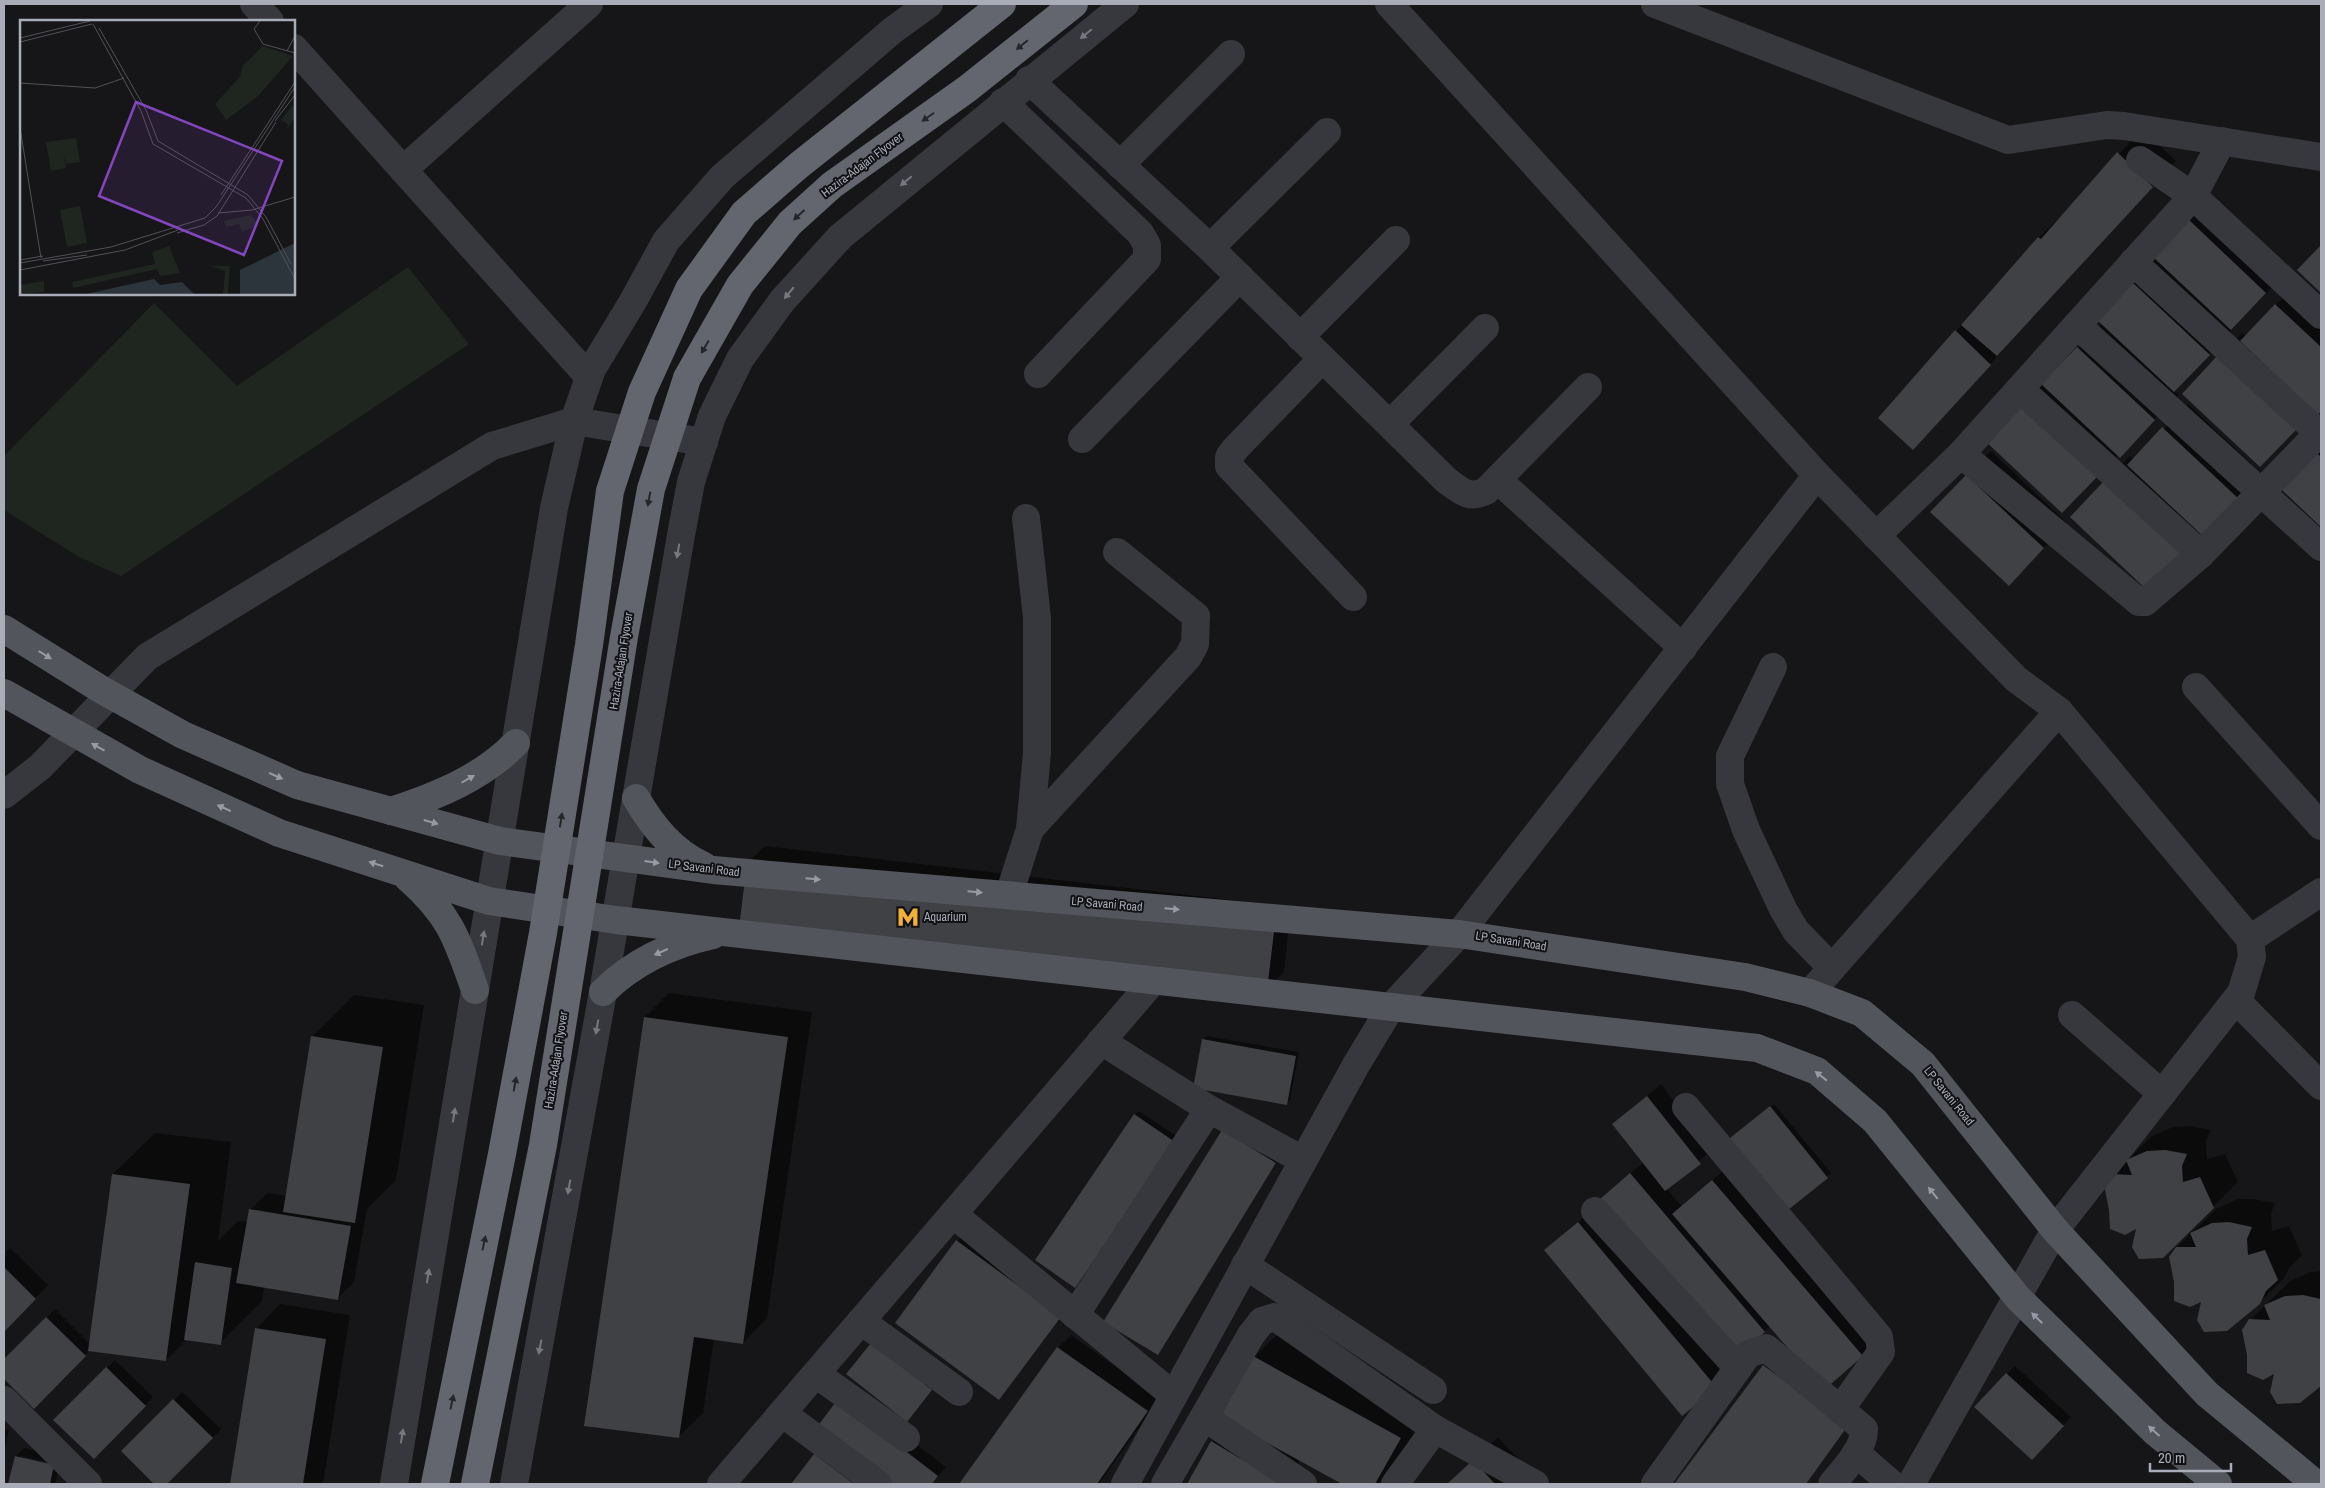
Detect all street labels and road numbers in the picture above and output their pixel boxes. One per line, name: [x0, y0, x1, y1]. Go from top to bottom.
street label: Hazira-Adajan Flyover: [818, 129, 906, 201]
street label: Hazira-Adajan Flyover: [605, 611, 637, 711]
street label: LP Savani Road: [668, 856, 740, 880]
street label: LP Savani Road: [1071, 893, 1143, 915]
street label: LP Savani Road: [1474, 928, 1548, 954]
street label: Hazira-Adajan Flyover: [540, 1010, 572, 1110]
street label: LP Savani Road: [1920, 1063, 1978, 1129]

